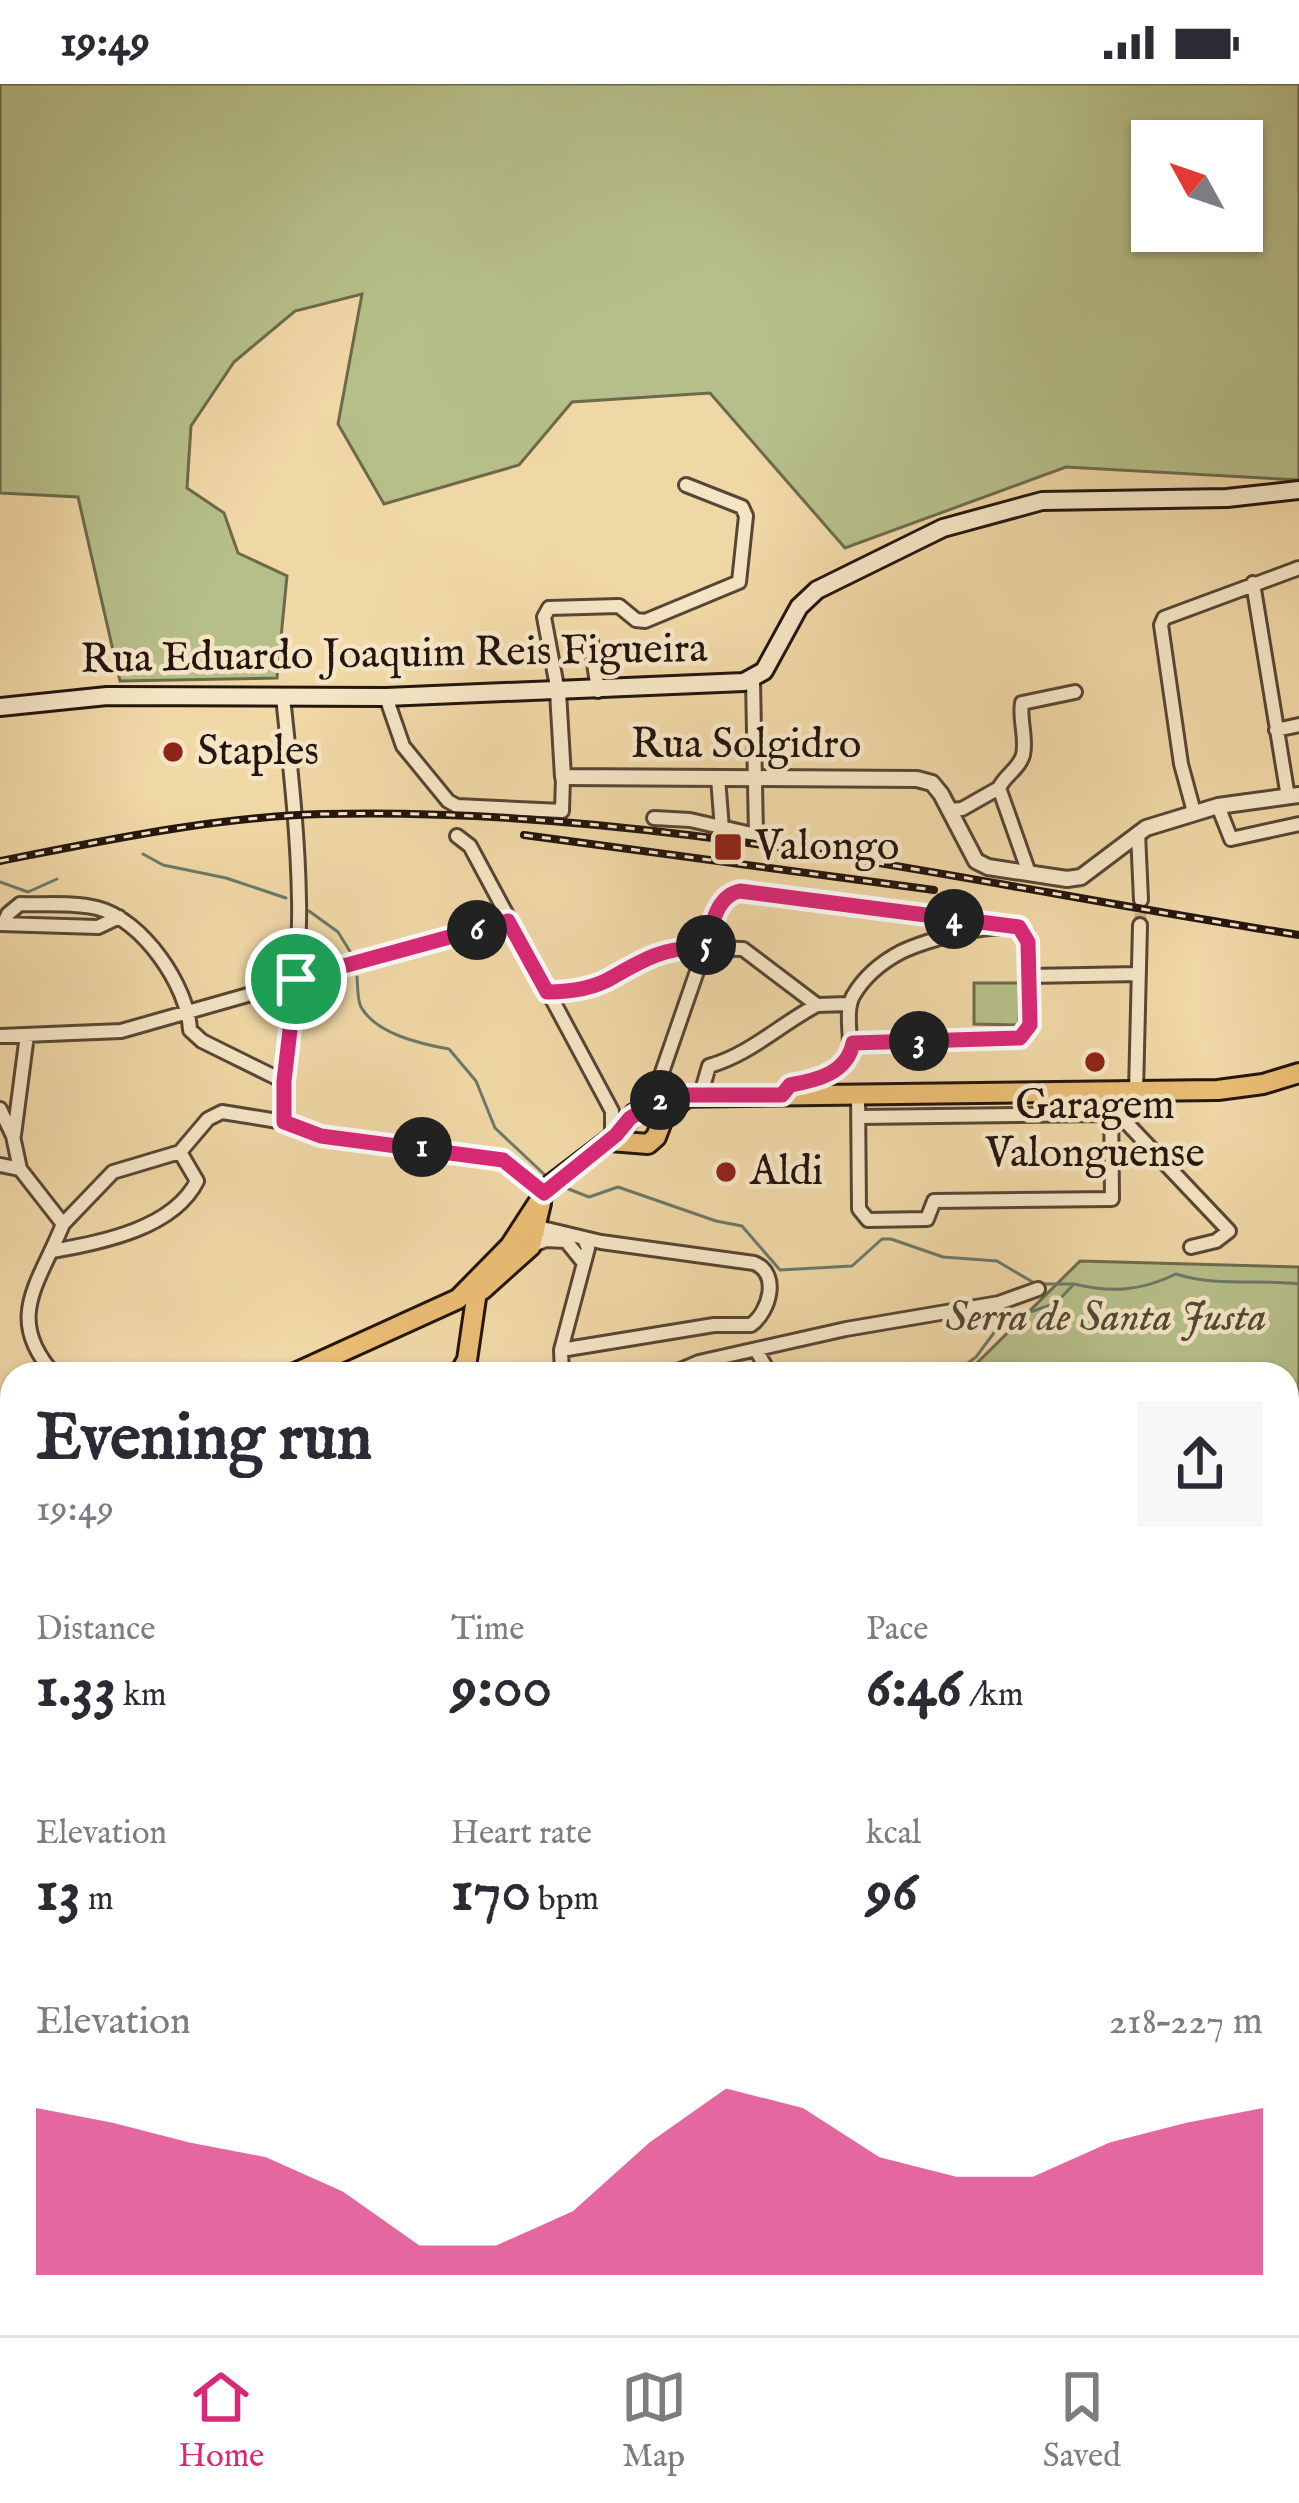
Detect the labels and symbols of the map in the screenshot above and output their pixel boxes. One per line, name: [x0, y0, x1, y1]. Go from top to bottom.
north arrow: [1131, 120, 1263, 252]
street label: Rua Eduardo Joaquim Reis Figueira: [80, 623, 709, 687]
street label: Rua Solgidro: [631, 719, 861, 772]
place label: Staples: [197, 726, 319, 779]
marker: Staples: [160, 739, 186, 765]
place label: Valongo: [754, 821, 899, 874]
marker: Valongo: [712, 831, 744, 863]
pin: 4: [924, 889, 984, 949]
pin: 6: [447, 900, 507, 960]
pin: 5: [676, 915, 736, 975]
pin: [245, 928, 347, 1030]
pin: 3: [889, 1011, 949, 1071]
marker: Garagem Valonguense: [1082, 1049, 1108, 1075]
pin: 2: [630, 1070, 690, 1130]
place label: Garagem Valonguense: [984, 1080, 1205, 1181]
pin: 1: [392, 1117, 452, 1177]
place label: Aldi: [749, 1146, 823, 1199]
marker: Aldi: [713, 1159, 739, 1185]
park label: Serra de Santa Justa: [945, 1292, 1267, 1345]

